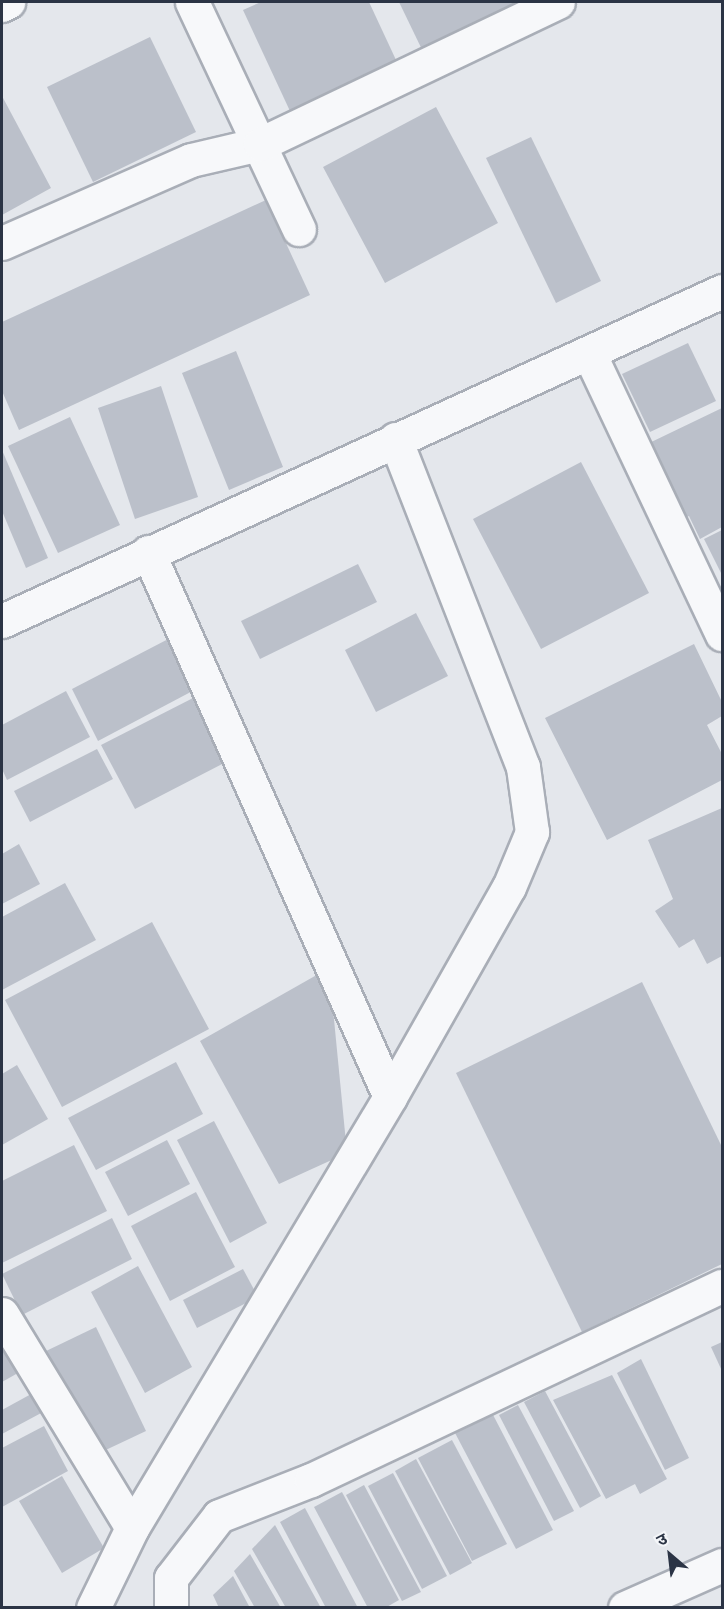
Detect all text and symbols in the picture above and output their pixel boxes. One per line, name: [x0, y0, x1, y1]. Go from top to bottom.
north arrow: [640, 1525, 700, 1585]
text: उ: [653, 1528, 670, 1550]

